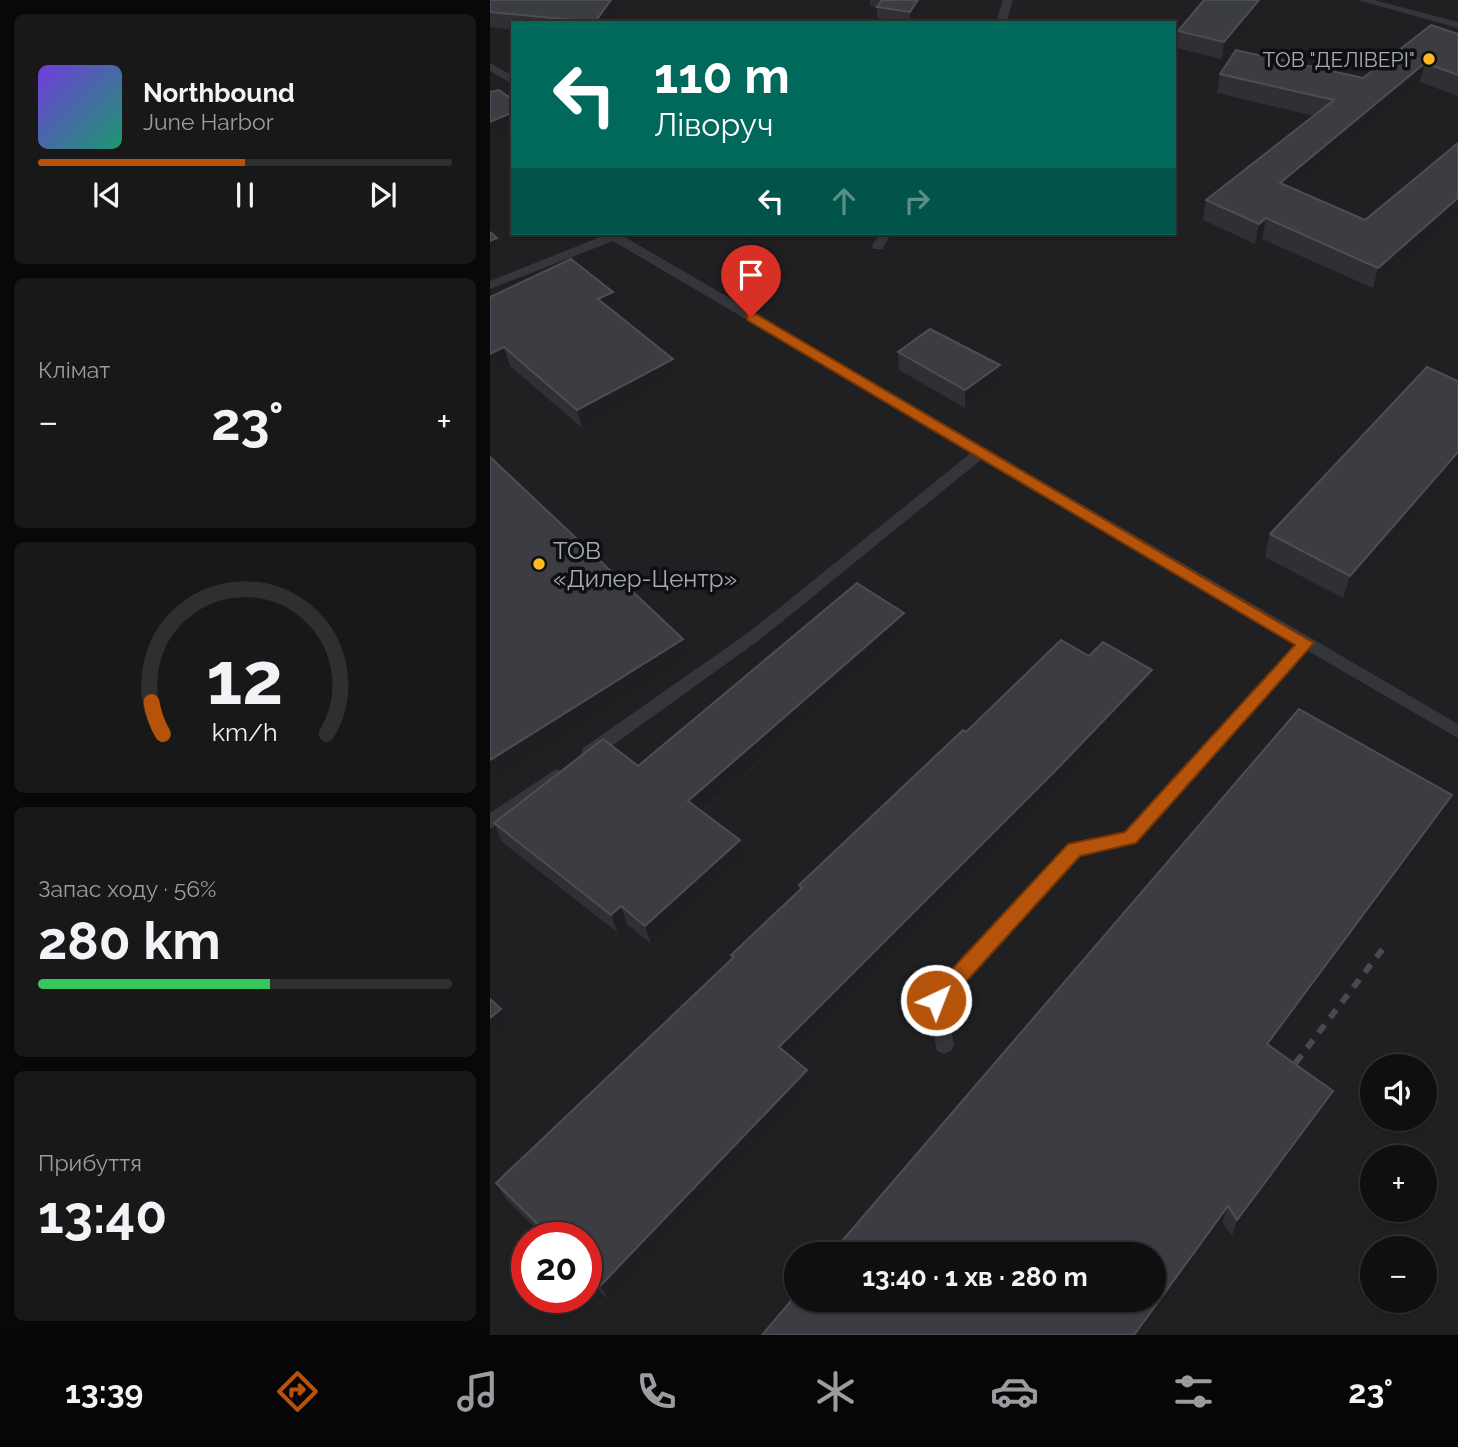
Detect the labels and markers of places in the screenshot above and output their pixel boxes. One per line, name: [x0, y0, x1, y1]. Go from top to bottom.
place label: ТОВ "ДЕЛІВЕРІ": [1263, 47, 1415, 72]
marker: ТОВ "ДЕЛІВЕРІ": [1421, 51, 1437, 67]
pin: [721, 245, 781, 317]
place label: ТОВ «Дилер-Центр»: [553, 536, 737, 593]
marker: ТОВ «Дилер-Центр»: [531, 556, 547, 572]

